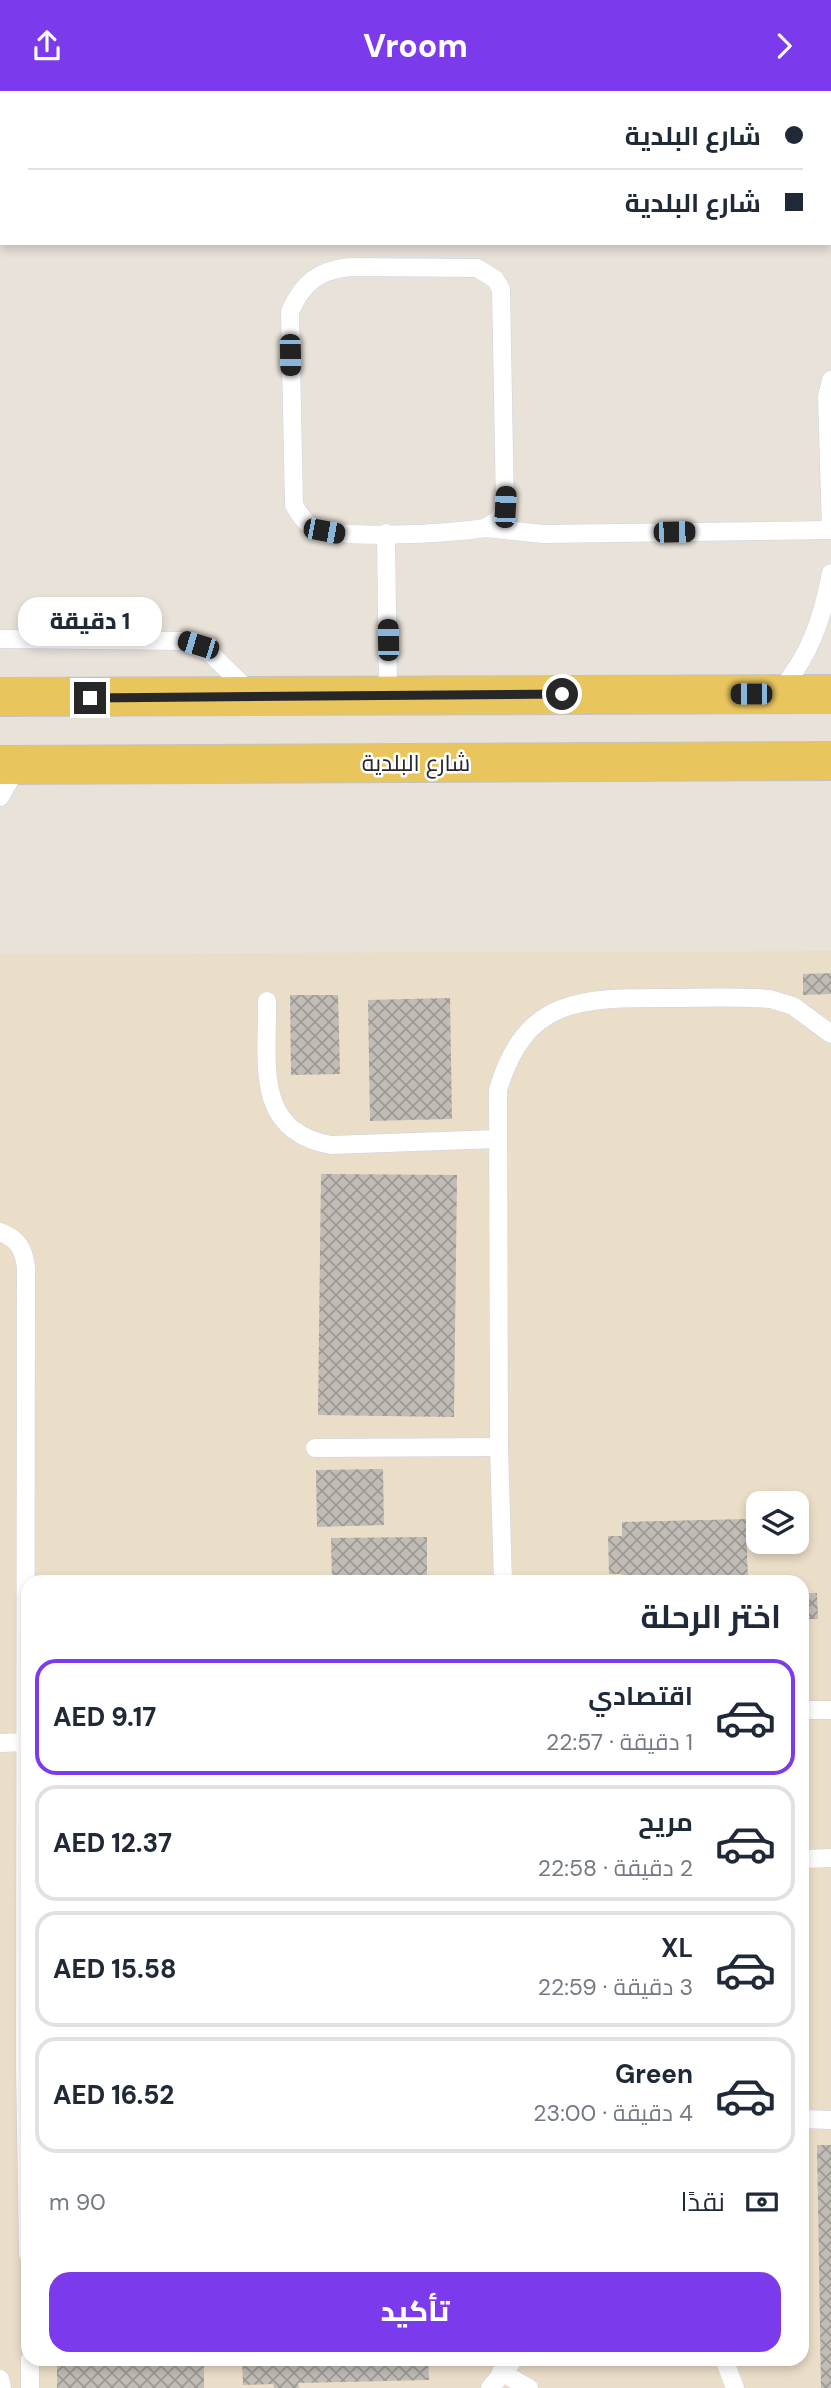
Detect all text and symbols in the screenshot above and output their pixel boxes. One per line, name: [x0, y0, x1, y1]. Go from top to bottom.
text: Vroom: [363, 25, 468, 67]
icon: share: [28, 27, 66, 65]
icon: forward: [765, 27, 803, 65]
text: شارع البلدية: [625, 119, 761, 153]
text: شارع البلدية: [625, 186, 761, 220]
car: [280, 334, 301, 376]
car: [494, 485, 517, 529]
car: [302, 517, 347, 545]
car: [653, 521, 696, 543]
callout: 1 دقيقة: [18, 596, 162, 645]
text: 1 دقيقة: [50, 606, 130, 636]
car: [378, 619, 399, 661]
car: [175, 629, 222, 661]
route start: [546, 678, 578, 710]
route end: [74, 682, 106, 714]
car: [731, 684, 773, 705]
street label: شارع البلدية: [362, 748, 470, 779]
map controls: [746, 1491, 809, 1554]
button: layers: [746, 1491, 809, 1554]
text: اختر الرحلة: [640, 1596, 781, 1638]
text: اقتصادي: [588, 1679, 693, 1713]
icon: car: [714, 1686, 777, 1749]
text: AED 9.17: [53, 1700, 156, 1734]
text: 1 دقيقة · 22:57: [546, 1727, 693, 1757]
text: مريح: [638, 1805, 693, 1839]
icon: car: [714, 1812, 777, 1875]
text: AED 12.37: [53, 1826, 172, 1860]
text: 2 دقيقة · 22:58: [538, 1853, 693, 1883]
text: XL: [661, 1931, 693, 1965]
icon: car: [714, 1938, 777, 2001]
text: AED 15.58: [53, 1952, 176, 1986]
text: 3 دقيقة · 22:59: [538, 1972, 693, 2002]
text: Green: [615, 2057, 693, 2091]
icon: car: [714, 2064, 777, 2127]
text: AED 16.52: [53, 2078, 174, 2112]
text: 4 دقيقة · 23:00: [533, 2098, 693, 2128]
icon: cash: [743, 2183, 781, 2221]
text: نقدًا: [681, 2185, 725, 2219]
text: 90 m: [49, 2187, 106, 2217]
button: تأكيد: [49, 2272, 781, 2352]

